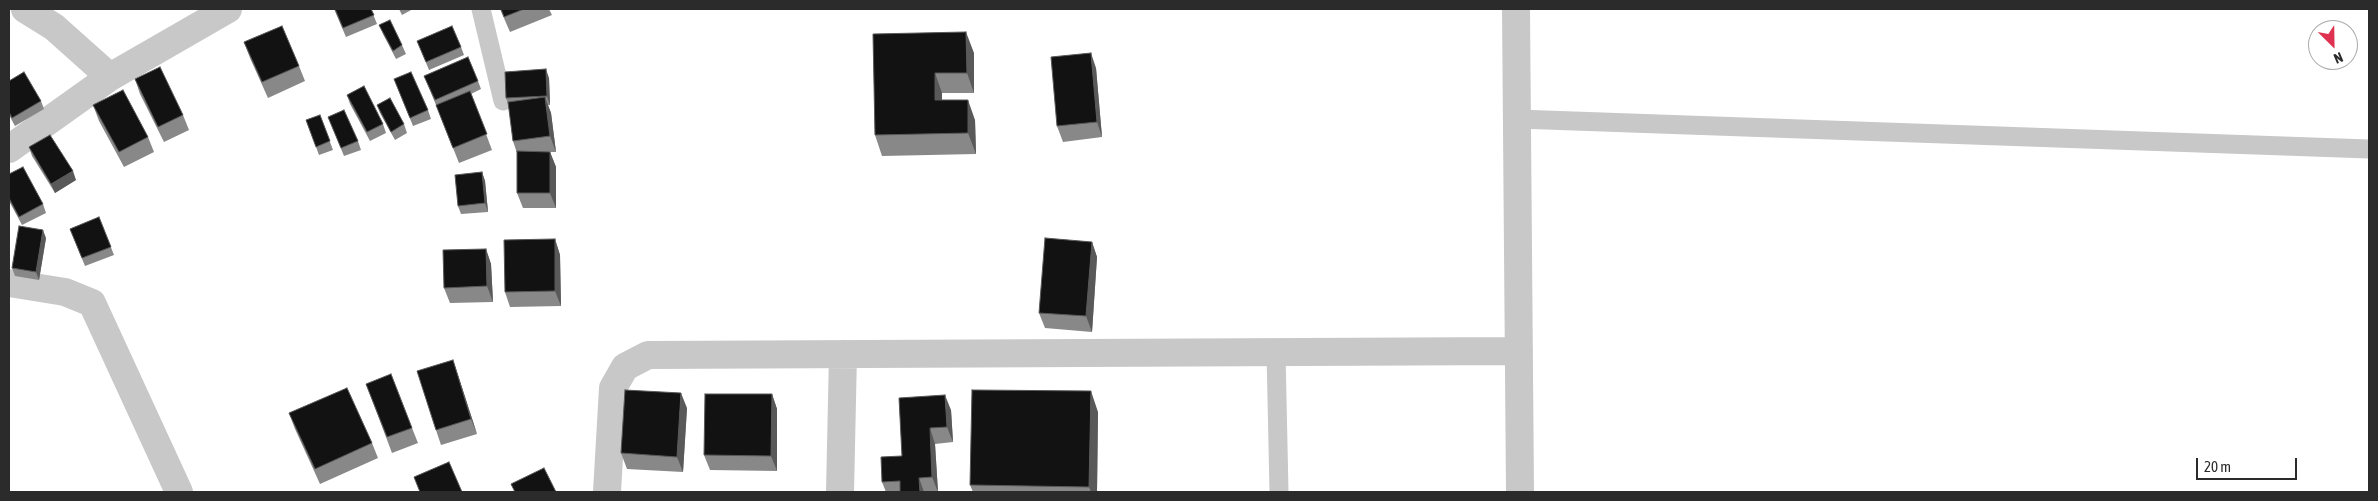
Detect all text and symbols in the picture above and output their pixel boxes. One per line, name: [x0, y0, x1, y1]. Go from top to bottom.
north arrow: [2308, 20, 2358, 70]
text: N: [2332, 49, 2345, 67]
scale bar: [2198, 448, 2299, 480]
text: 20 m: [2204, 458, 2231, 475]

